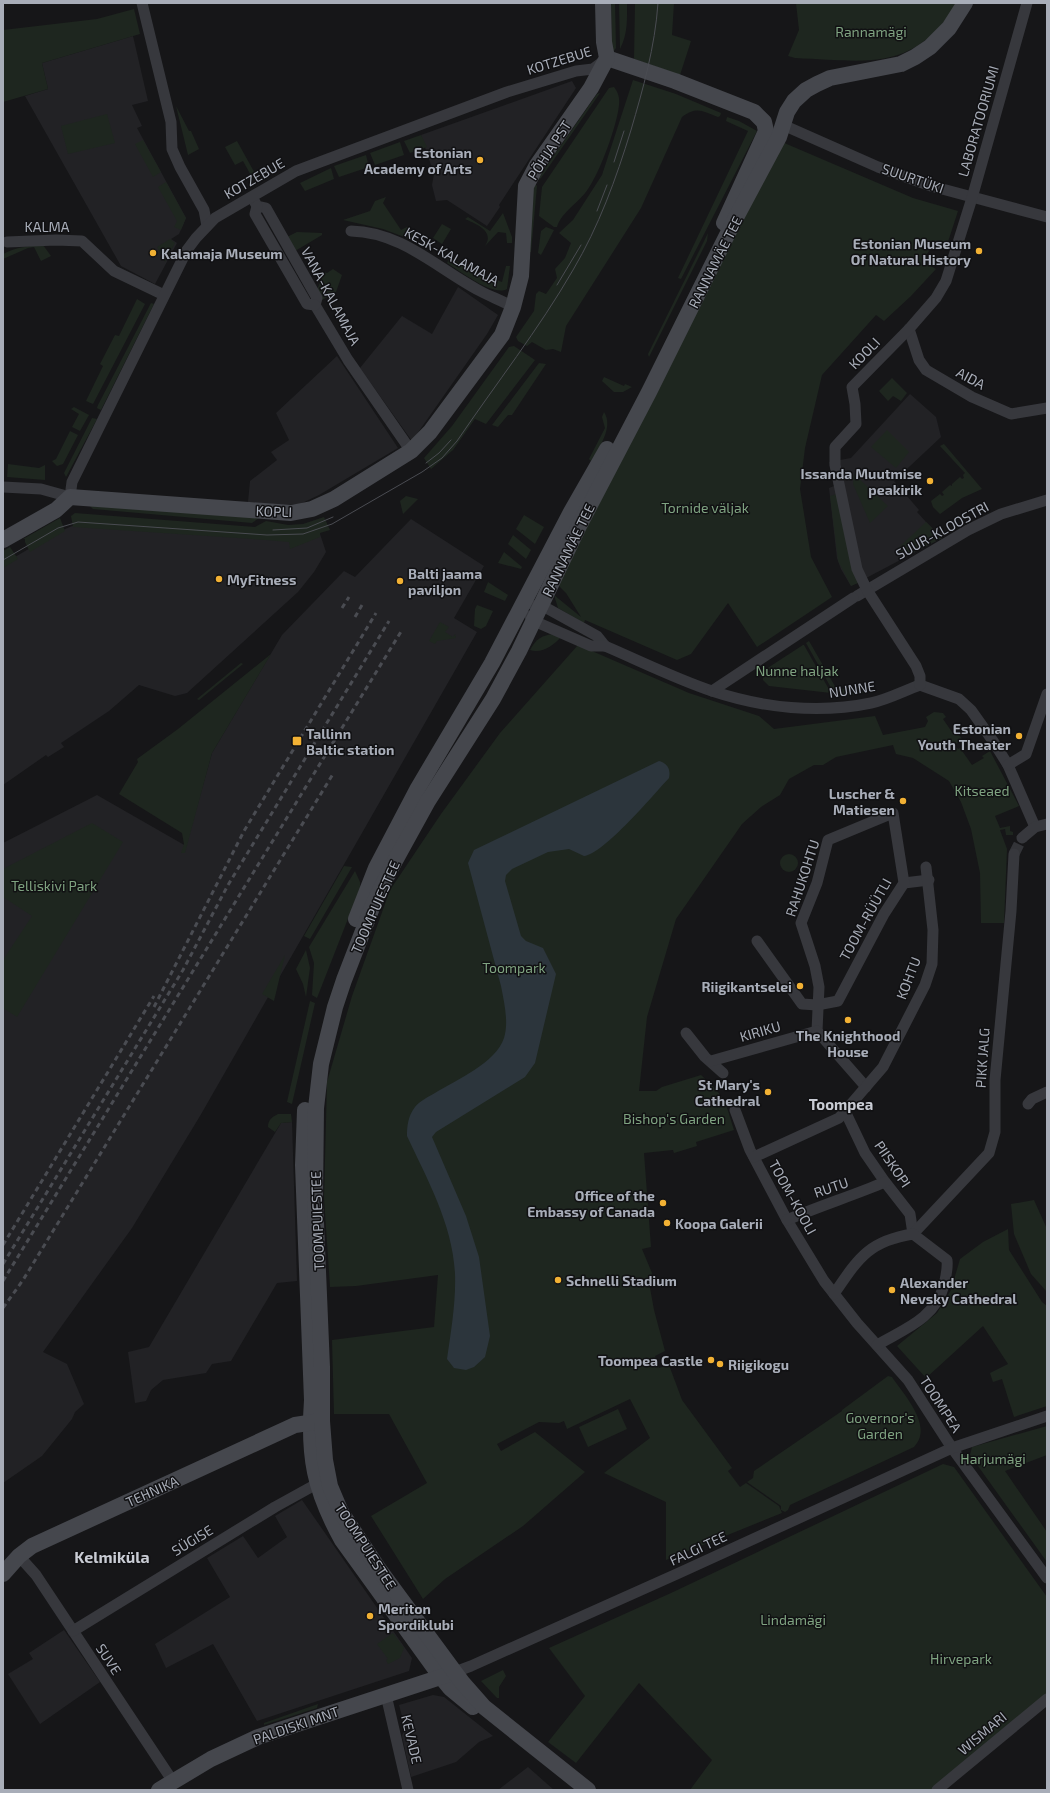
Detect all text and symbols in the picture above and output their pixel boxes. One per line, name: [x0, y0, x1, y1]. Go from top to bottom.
park label: Rannamägi: [835, 23, 907, 40]
street label: KOTZEBUE: [525, 42, 594, 78]
street label: LABORATOORIUMI: [954, 64, 1002, 178]
street label: PÕHJA PST: [523, 117, 575, 183]
place label: Estonian Academy of Arts: [364, 144, 472, 177]
street label: KOTZEBUE: [221, 154, 287, 202]
marker: Estonian Academy of Arts: [475, 155, 485, 165]
street label: SUURTÜKI: [880, 159, 946, 197]
street label: RANNAMÄE TEE: [684, 213, 746, 311]
street label: KALMA: [24, 218, 70, 235]
street label: KESK-KALAMAJA: [402, 223, 503, 289]
place label: Estonian Museum Of Natural History: [851, 235, 971, 268]
street label: VANA-KALAMAJA: [298, 244, 364, 348]
place label: Kalamaja Museum: [161, 245, 283, 262]
marker: Estonian Museum Of Natural History: [974, 246, 984, 256]
marker: Kalamaja Museum: [148, 248, 158, 258]
street label: KOOLI: [845, 334, 883, 372]
street label: AIDA: [954, 363, 989, 393]
place label: Issanda Muutmise peakirik: [801, 465, 922, 498]
marker: Issanda Muutmise peakirik: [925, 476, 935, 486]
street label: SUUR-KLOOSTRI: [893, 497, 991, 563]
park label: Tornide väljak: [661, 499, 749, 516]
street label: RANNAMÄE TEE: [538, 501, 598, 599]
street label: KOPLI: [255, 502, 293, 520]
place label: Balti jaama paviljon: [408, 565, 482, 598]
place label: MyFitness: [227, 571, 296, 588]
marker: MyFitness: [214, 574, 224, 584]
marker: Balti jaama paviljon: [395, 576, 405, 586]
park label: Nunne haljak: [755, 662, 839, 679]
street label: NUNNE: [828, 677, 877, 701]
place label: Estonian Youth Theater: [918, 720, 1011, 753]
place label: Tallinn Baltic station: [306, 725, 395, 758]
marker: Estonian Youth Theater: [1014, 731, 1024, 741]
marker: Tallinn Baltic station: [291, 735, 303, 747]
park label: Kitseaed: [955, 782, 1009, 799]
place label: Luscher & Matiesen: [829, 785, 895, 818]
marker: Luscher & Matiesen: [898, 796, 908, 806]
street label: RAHUKOHTU: [782, 837, 822, 919]
street label: TOOMPUIESTEE: [347, 858, 403, 956]
street label: TOOM-RÜÜTLI: [835, 875, 895, 963]
park label: Telliskivi Park: [11, 877, 97, 894]
street label: KOHTU: [892, 954, 924, 1002]
park label: Toompark: [482, 959, 546, 976]
place label: Riigikantselei: [702, 978, 792, 995]
marker: Riigikantselei: [795, 981, 805, 991]
marker: The Knighthood House: [843, 1015, 853, 1025]
street label: KIRIKU: [738, 1017, 782, 1045]
place label: The Knighthood House: [796, 1027, 900, 1060]
street label: PIKK JALG: [971, 1027, 993, 1089]
place label: St Mary's Cathedral: [695, 1076, 760, 1109]
marker: St Mary's Cathedral: [763, 1087, 773, 1097]
district label: Toompea: [809, 1095, 873, 1113]
park label: Bishop's Garden: [623, 1110, 725, 1127]
street label: PIISKOPI: [871, 1137, 915, 1191]
street label: TOOM-KOOLI: [766, 1157, 820, 1237]
street label: TOOMPUIESTEE: [307, 1171, 327, 1271]
street label: RUTU: [811, 1173, 851, 1201]
place label: Office of the Embassy of Canada: [527, 1187, 655, 1220]
marker: Office of the Embassy of Canada: [658, 1198, 668, 1208]
place label: Koopa Galerii: [675, 1215, 763, 1232]
marker: Koopa Galerii: [662, 1218, 672, 1228]
place label: Schnelli Stadium: [566, 1272, 677, 1289]
place label: Alexander Nevsky Cathedral: [900, 1274, 1017, 1307]
marker: Schnelli Stadium: [553, 1275, 563, 1285]
marker: Alexander Nevsky Cathedral: [887, 1285, 897, 1295]
place label: Toompea Castle: [598, 1352, 703, 1369]
marker: Toompea Castle: [706, 1355, 716, 1365]
place label: Riigikogu: [728, 1356, 789, 1373]
marker: Riigikogu: [715, 1359, 725, 1369]
street label: TOOMPEA: [917, 1373, 966, 1436]
park label: Governor's Garden: [846, 1409, 914, 1442]
park label: Harjumägi: [960, 1450, 1026, 1467]
street label: TEHNIKA: [123, 1472, 181, 1510]
street label: TOOMPUIESTEE: [332, 1500, 400, 1593]
street label: SÜGISE: [168, 1521, 216, 1559]
street label: FALGI TEE: [667, 1527, 730, 1569]
district label: Kelmiküla: [74, 1547, 150, 1566]
place label: Meriton Spordiklubi: [378, 1600, 454, 1633]
marker: Meriton Spordiklubi: [365, 1611, 375, 1621]
park label: Lindamägi: [760, 1611, 826, 1628]
street label: SUVE: [93, 1640, 125, 1678]
park label: Hirvepark: [930, 1650, 992, 1667]
street label: PALDISKI MNT: [251, 1702, 341, 1748]
street label: WISMARI: [954, 1708, 1010, 1758]
street label: KEVADE: [398, 1713, 426, 1765]

